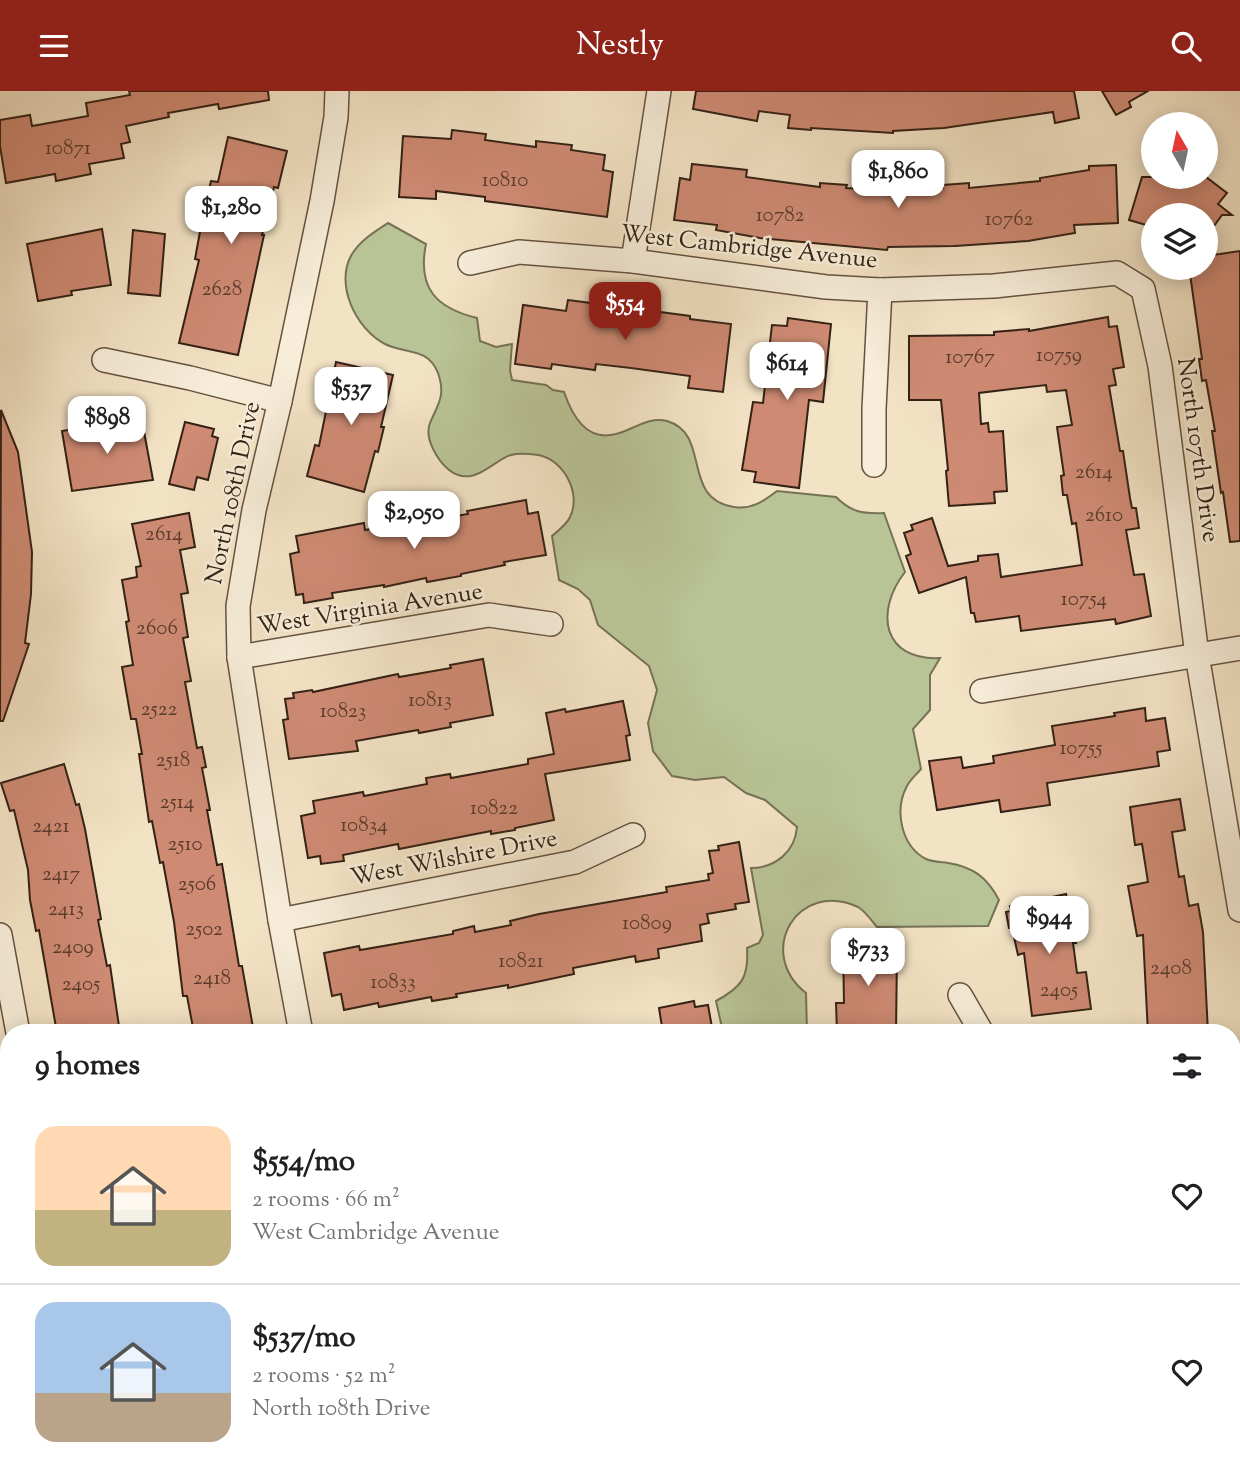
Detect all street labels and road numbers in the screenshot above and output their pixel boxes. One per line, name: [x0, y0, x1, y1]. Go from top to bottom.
street label: West Cambridge Avenue: [619, 218, 879, 278]
street label: North 107th Drive: [1167, 355, 1227, 545]
street label: North 108th Drive: [198, 398, 270, 588]
street label: West Virginia Avenue: [255, 575, 485, 645]
street label: West Wilshire Drive: [348, 822, 560, 896]

